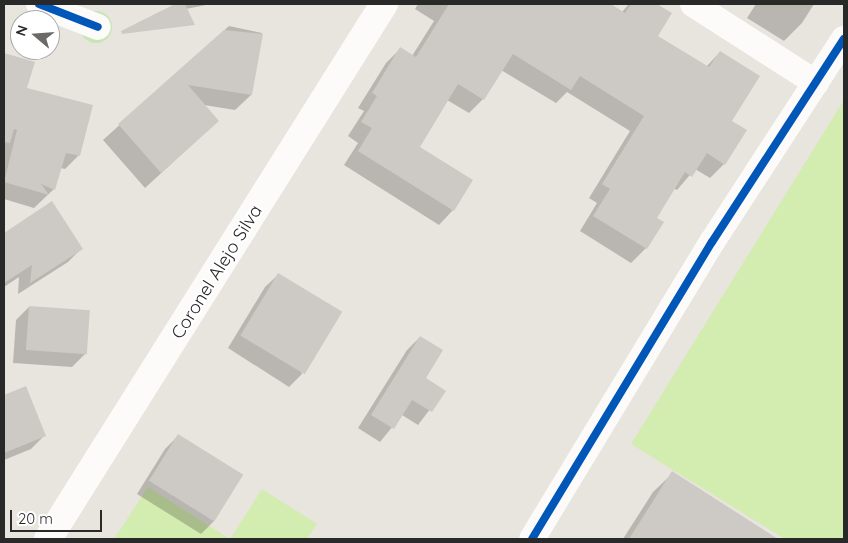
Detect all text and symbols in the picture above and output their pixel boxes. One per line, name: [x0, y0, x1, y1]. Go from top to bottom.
north arrow: [10, 10, 60, 60]
text: N: [12, 23, 32, 38]
street label: Coronel Alejo Silva: [167, 201, 267, 343]
scale bar: [12, 500, 105, 532]
text: 20 m: [18, 509, 53, 528]

